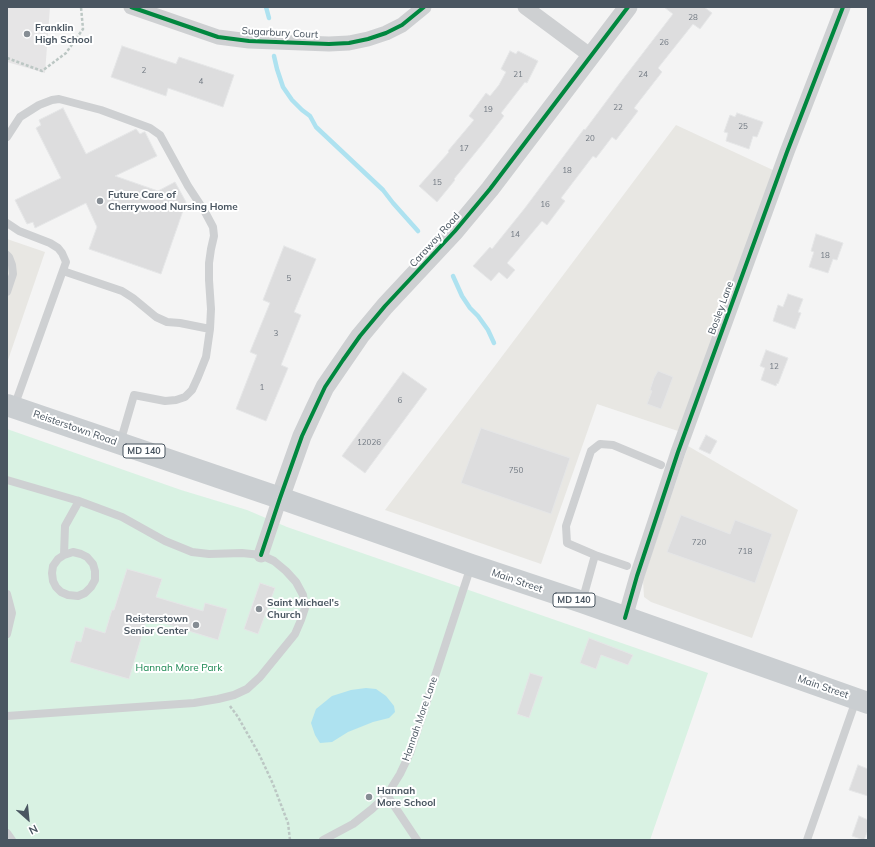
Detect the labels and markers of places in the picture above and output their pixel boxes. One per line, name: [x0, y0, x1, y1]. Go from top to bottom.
place label: Franklin High School: [35, 22, 92, 46]
marker: Franklin High School: [22, 29, 32, 39]
place label: Future Care of Cherrywood Nursing Home: [108, 189, 238, 212]
marker: Future Care of Cherrywood Nursing Home: [95, 196, 105, 206]
place label: Saint Michael's Church: [267, 597, 339, 620]
marker: Saint Michael's Church: [254, 604, 264, 614]
place label: Reisterstown Senior Center: [124, 613, 188, 636]
marker: Reisterstown Senior Center: [191, 620, 201, 630]
place label: Hannah More School: [377, 785, 436, 808]
marker: Hannah More School: [364, 792, 374, 802]

